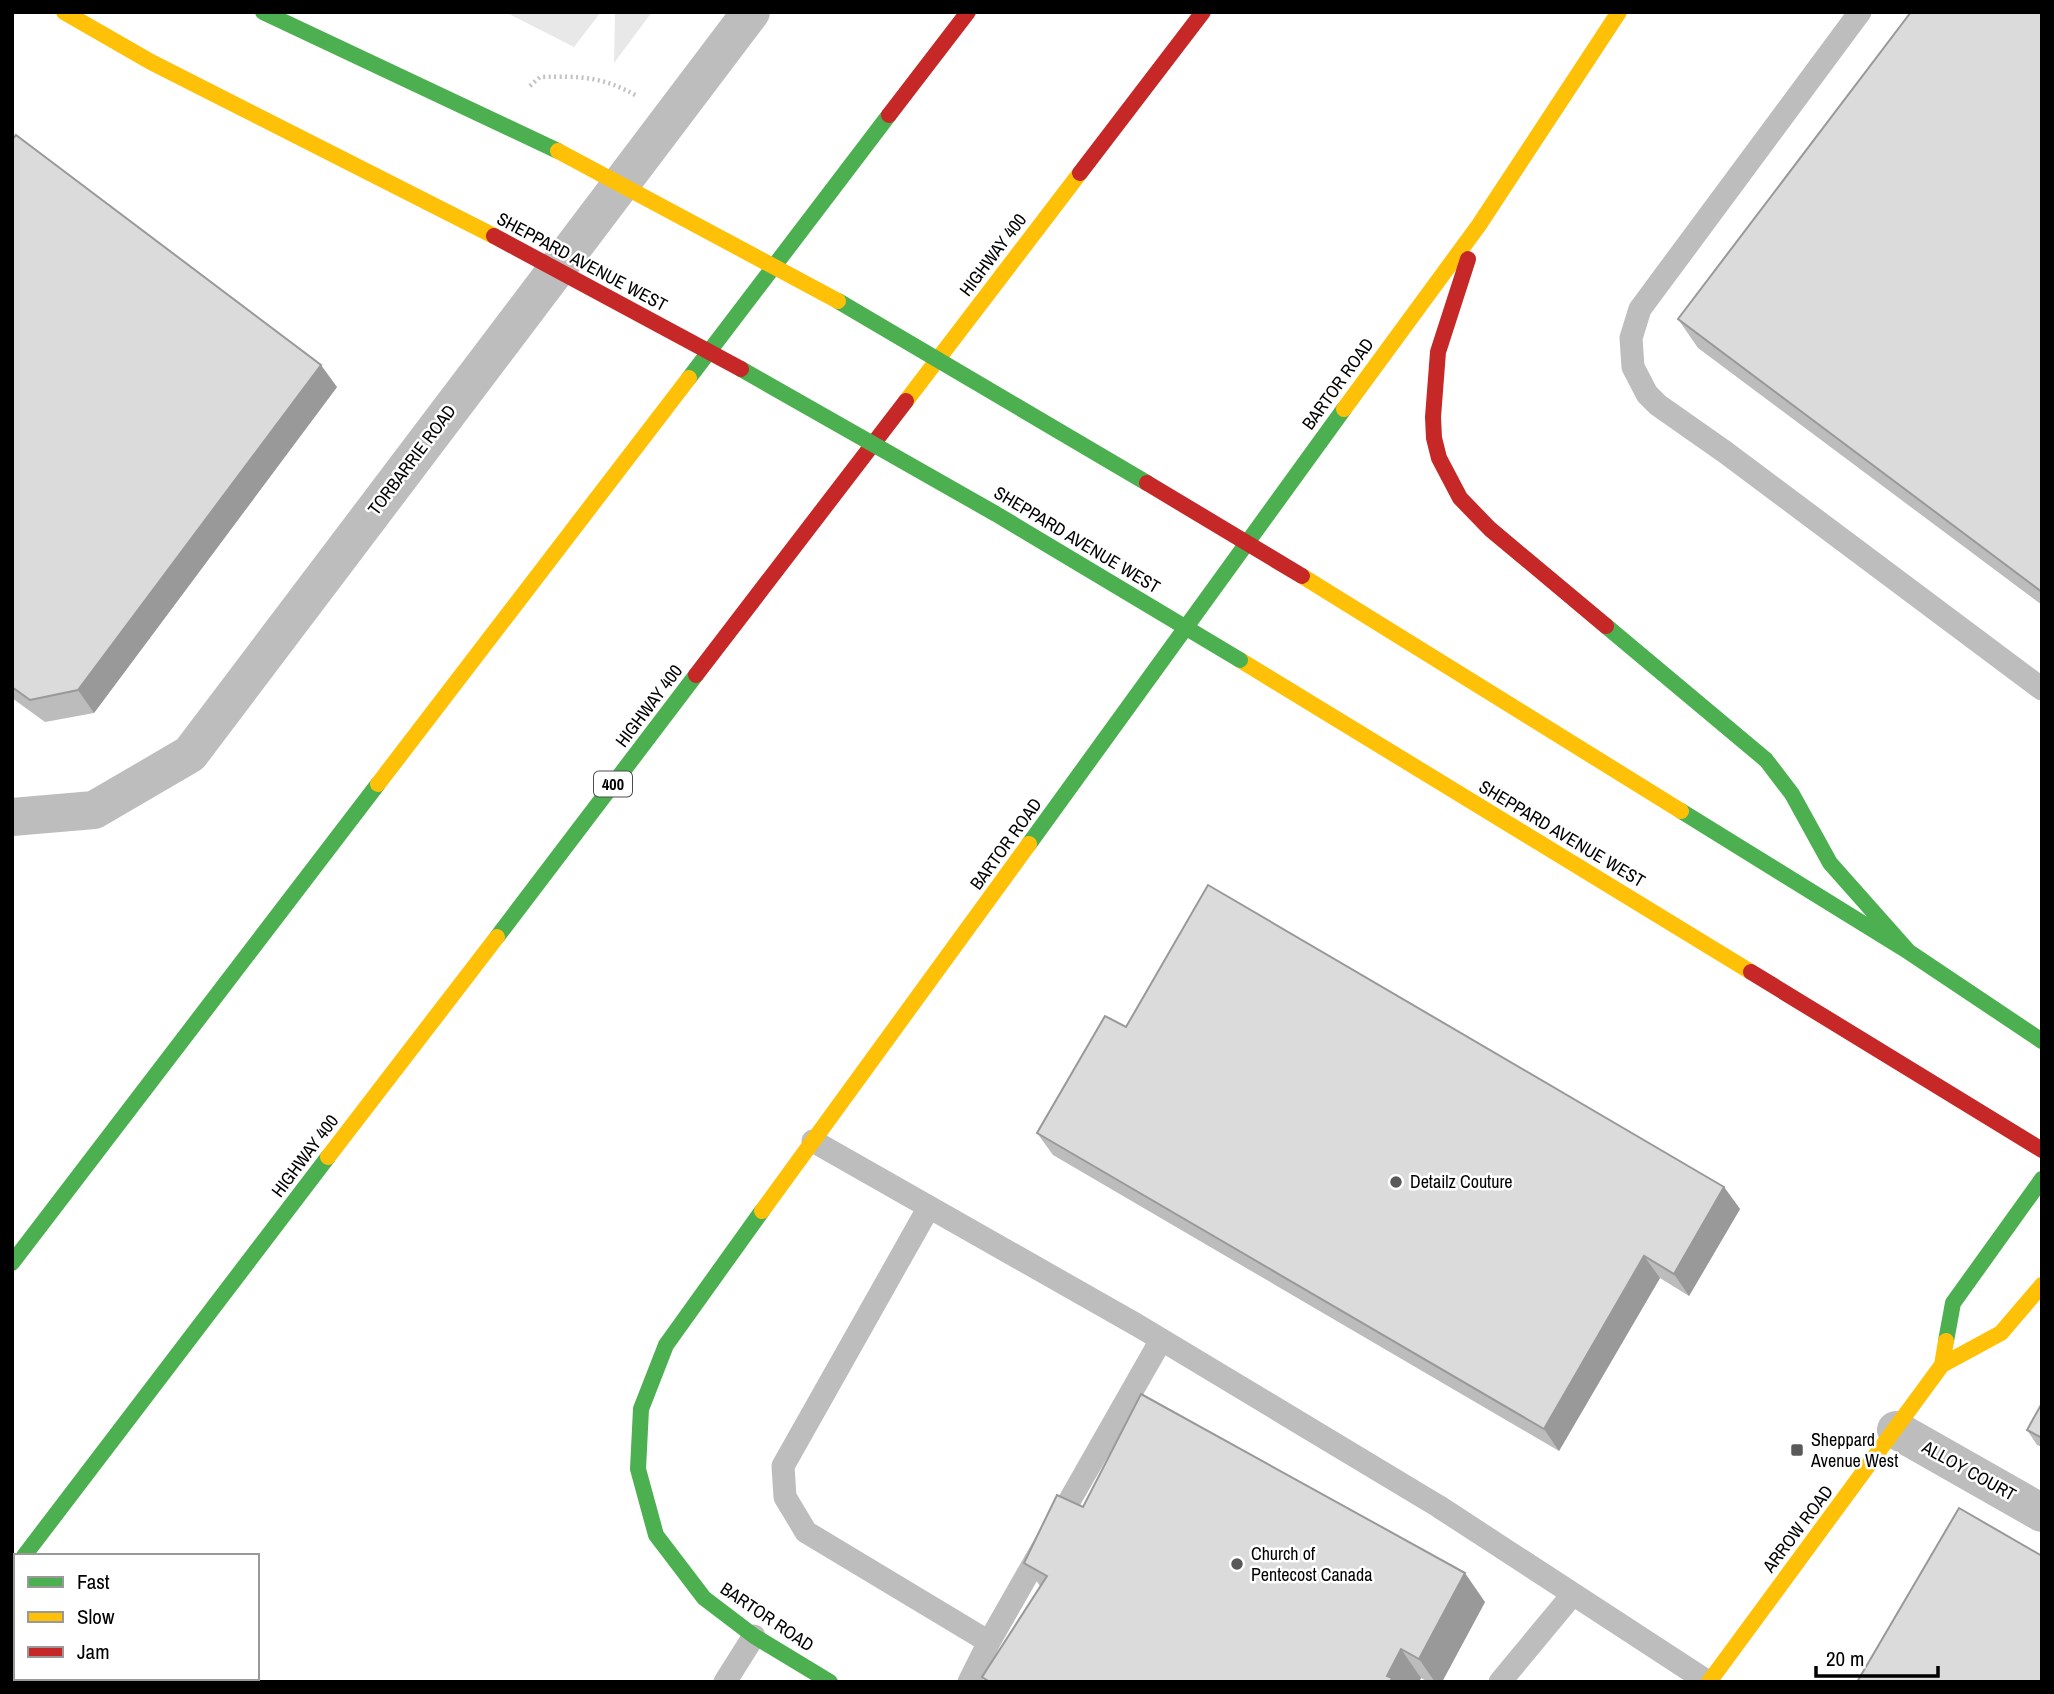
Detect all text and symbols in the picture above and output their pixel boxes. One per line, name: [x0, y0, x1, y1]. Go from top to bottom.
street label: SHEPPARD AVENUE WEST: [493, 206, 672, 317]
street label: HIGHWAY 400: [953, 208, 1032, 301]
street label: BARTOR ROAD: [1296, 333, 1379, 435]
street label: TORBARRIE ROAD: [362, 399, 461, 520]
street label: SHEPPARD AVENUE WEST: [989, 480, 1165, 599]
street label: HIGHWAY 400: [609, 659, 688, 752]
road number: 400: [594, 772, 632, 796]
street label: SHEPPARD AVENUE WEST: [1474, 774, 1650, 893]
street label: BARTOR ROAD: [964, 793, 1047, 895]
street label: HIGHWAY 400: [265, 1109, 344, 1202]
place label: Detailz Couture: [1410, 1169, 1513, 1194]
marker: Detailz Couture: [1388, 1174, 1404, 1190]
place label: Sheppard Avenue West: [1810, 1427, 1898, 1473]
street label: ALLOY COURT: [1917, 1434, 2021, 1507]
marker: Sheppard Avenue West: [1789, 1442, 1805, 1458]
street label: ARROW ROAD: [1756, 1480, 1839, 1578]
place label: Church of Pentecost Canada: [1251, 1541, 1372, 1587]
legend: [14, 1554, 259, 1680]
marker: Church of Pentecost Canada: [1229, 1556, 1245, 1572]
text: Fast: [77, 1567, 110, 1596]
street label: BARTOR ROAD: [716, 1576, 819, 1657]
text: Slow: [77, 1602, 115, 1631]
scale bar: [1816, 1634, 1938, 1678]
text: Jam: [77, 1637, 110, 1666]
text: 20 m: [1826, 1644, 1864, 1673]

